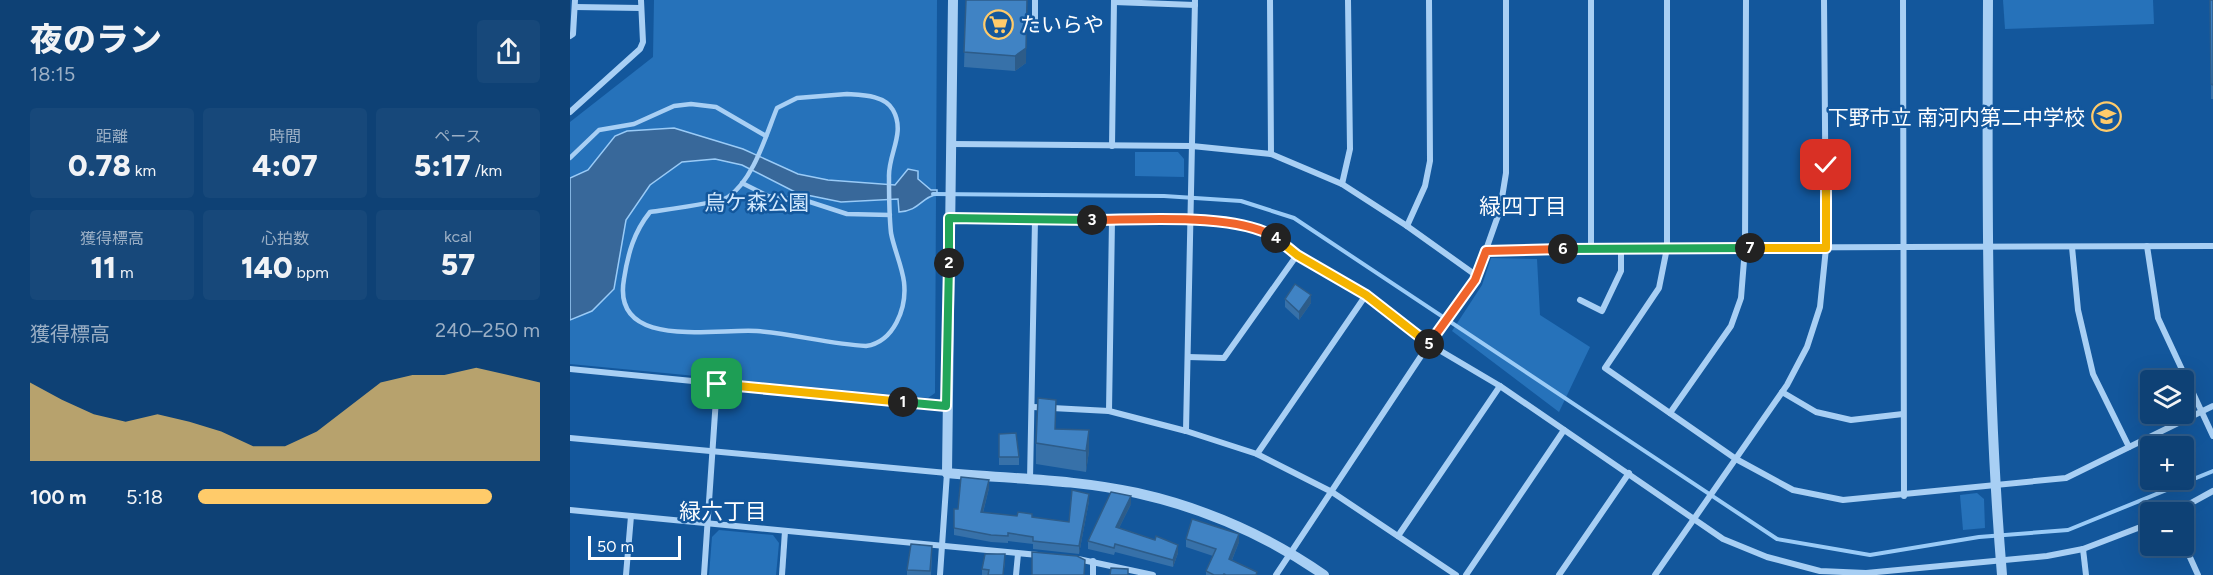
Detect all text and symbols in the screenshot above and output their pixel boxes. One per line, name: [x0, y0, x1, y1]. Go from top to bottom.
supermarket icon: たいらや: [983, 8, 1015, 40]
place label: たいらや: [1020, 12, 1104, 37]
text: 夜のラン: [30, 20, 162, 59]
button: share: [477, 20, 540, 83]
text: 18:15: [30, 62, 75, 86]
school or university icon: 下野市立 南河内第二中学校: [2090, 101, 2122, 133]
place label: 下野市立 南河内第二中学校: [1828, 105, 2085, 130]
text: 距離: [96, 127, 128, 146]
text: 時間: [269, 127, 301, 146]
text: ペース: [434, 127, 482, 146]
pin: [1800, 139, 1851, 190]
text: 0.78: [68, 147, 131, 184]
text: 4:07: [252, 147, 318, 184]
text: 5:17: [414, 147, 471, 184]
icon: check: [1809, 148, 1842, 181]
text: km: [131, 161, 156, 180]
text: /km: [471, 161, 502, 180]
park label: 烏ケ森公園: [705, 190, 810, 215]
district label: 緑四丁目: [1479, 193, 1567, 220]
pin: 3: [1077, 205, 1107, 235]
text: 3: [1088, 210, 1096, 229]
pin: 4: [1261, 223, 1291, 253]
text: kcal: [444, 227, 472, 246]
text: 4: [1271, 228, 1281, 247]
text: 獲得標高: [80, 229, 144, 248]
text: 心拍数: [261, 229, 309, 248]
pin: 7: [1735, 233, 1765, 263]
pin: 6: [1548, 234, 1578, 264]
text: 7: [1746, 238, 1754, 257]
text: 6: [1558, 239, 1568, 258]
text: 57: [441, 246, 475, 283]
pin: 2: [934, 248, 964, 278]
text: 11: [90, 249, 116, 286]
text: 140: [241, 249, 293, 286]
text: 2: [944, 253, 954, 272]
text: m: [116, 263, 134, 282]
text: bpm: [293, 263, 329, 282]
text: 240–250 m: [435, 318, 540, 342]
text: 獲得標高: [30, 322, 110, 346]
pin: 5: [1414, 329, 1444, 359]
text: 5: [1424, 334, 1434, 353]
pin: [691, 358, 742, 409]
icon: arrive: [700, 367, 733, 400]
map controls: [2140, 370, 2194, 556]
button: layers: [2140, 370, 2194, 424]
pin: 1: [888, 387, 918, 417]
text: 1: [900, 392, 906, 411]
button: +: [2140, 436, 2194, 490]
text: 100 m: [30, 485, 87, 509]
text: 5:18: [126, 485, 163, 509]
district label: 緑六丁目: [679, 498, 767, 525]
button: −: [2140, 502, 2194, 556]
scale bar: [588, 533, 681, 560]
text: 50 m: [597, 537, 634, 556]

